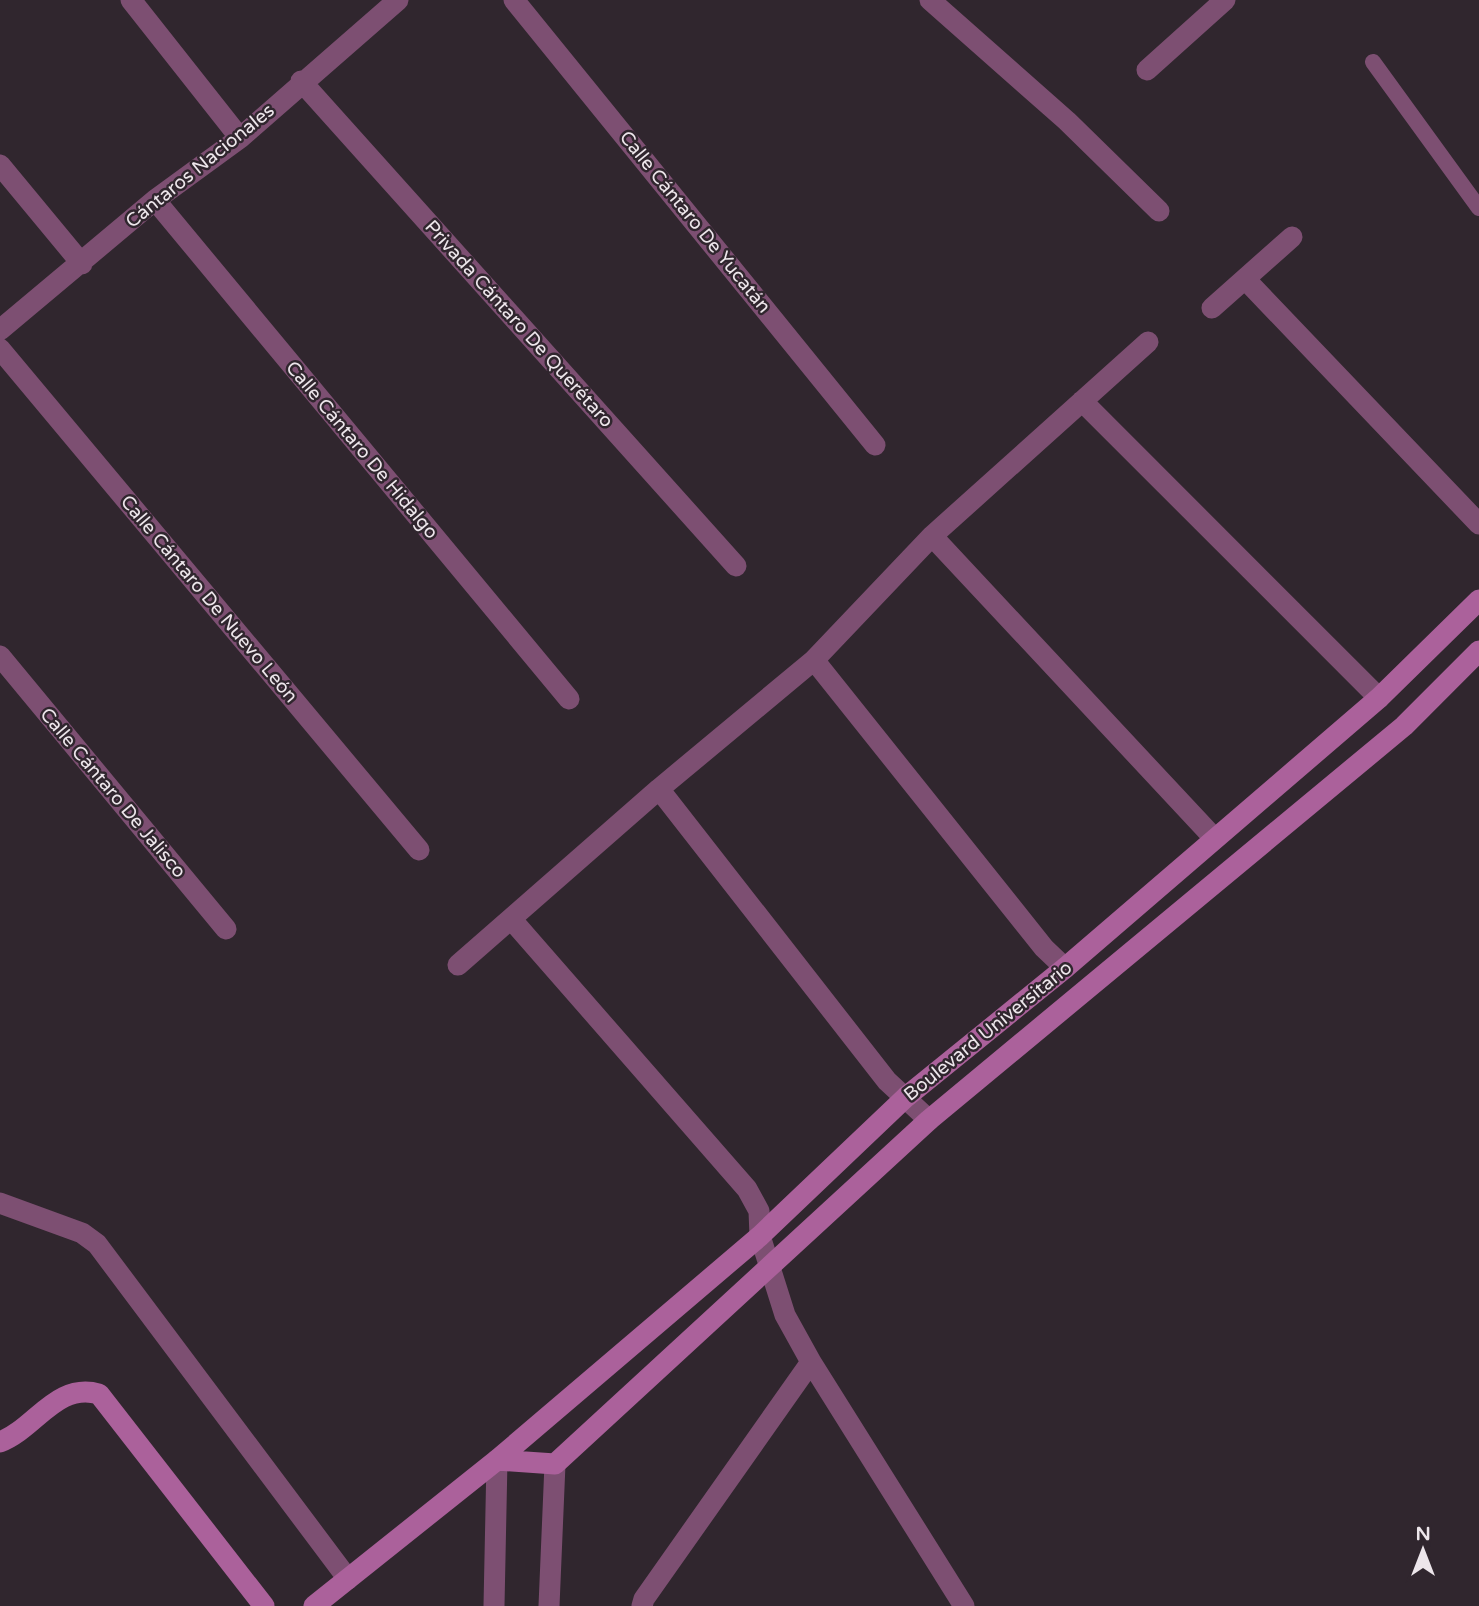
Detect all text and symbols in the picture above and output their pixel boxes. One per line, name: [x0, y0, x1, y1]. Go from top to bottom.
street label: Cántaros Nacionales: [121, 99, 279, 233]
street label: Calle Cántaro De Yucatán: [615, 127, 775, 317]
street label: Privada Cántaro De Querétaro: [420, 216, 618, 432]
street label: Calle Cántaro De Hidalgo: [281, 357, 443, 543]
street label: Calle Cántaro De Nuevo León: [116, 491, 302, 707]
street label: Calle Cántaro De Jalisco: [35, 704, 191, 882]
street label: Boulevard Universitario: [900, 956, 1076, 1106]
north arrow: [1388, 1515, 1458, 1585]
text: N: [1415, 1523, 1431, 1545]

